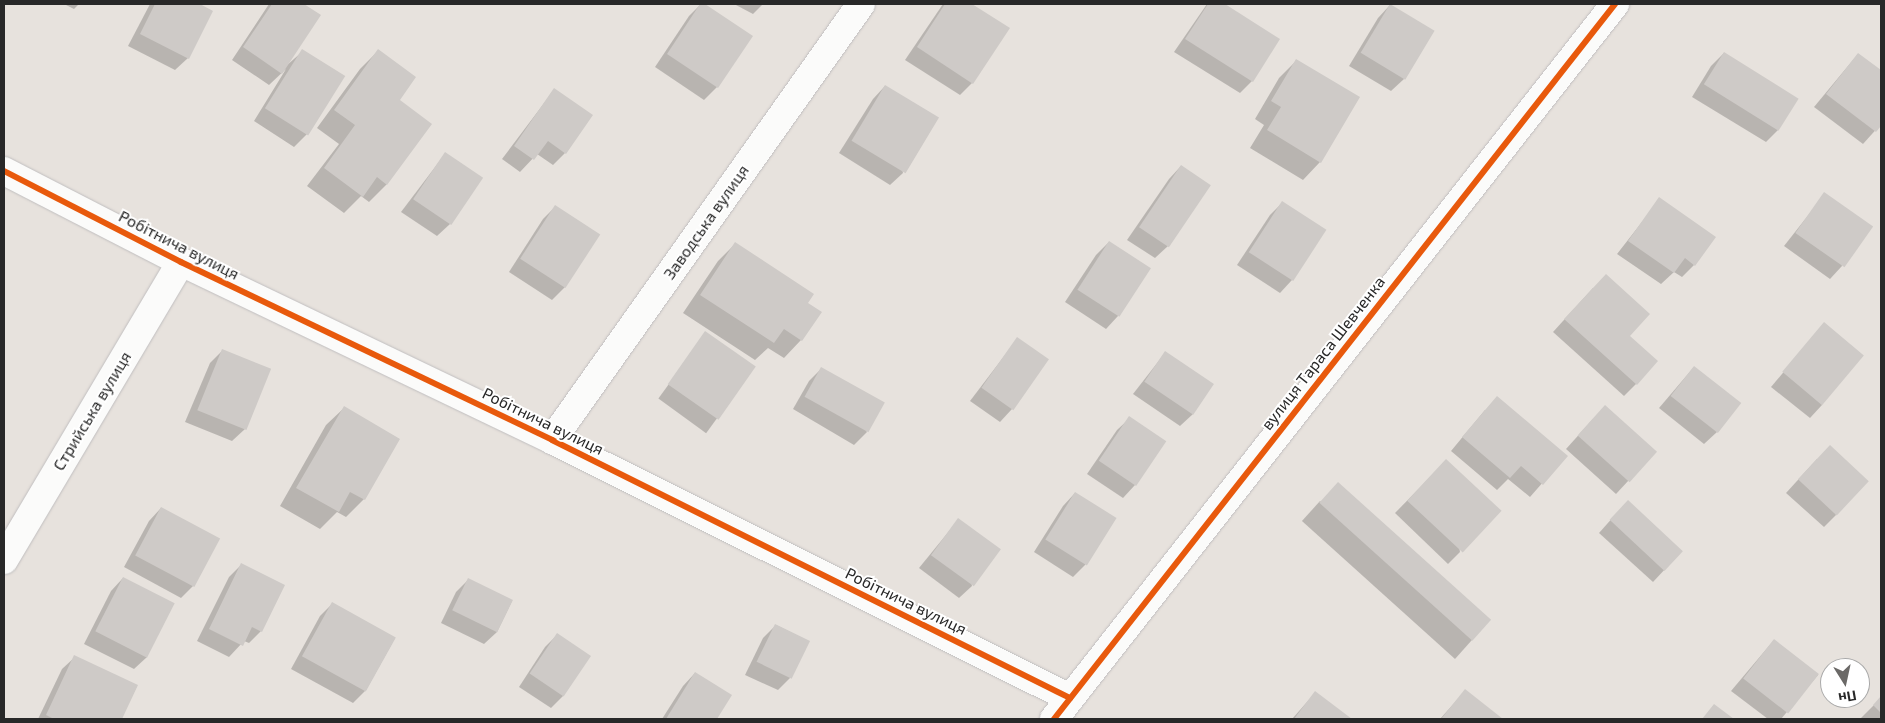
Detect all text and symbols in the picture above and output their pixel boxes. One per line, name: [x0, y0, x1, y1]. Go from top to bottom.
street label: Заводська вулиця: [659, 161, 753, 283]
street label: Робітнича вулиця: [116, 206, 242, 284]
street label: вулиця Тараса Шевченка: [1257, 272, 1389, 434]
street label: Стрийська вулиця: [49, 348, 135, 474]
street label: Робітнича вулиця: [479, 383, 607, 459]
street label: Робітнича вулиця: [842, 563, 970, 639]
north arrow: [1820, 658, 1870, 708]
text: Пн: [1837, 687, 1858, 707]

